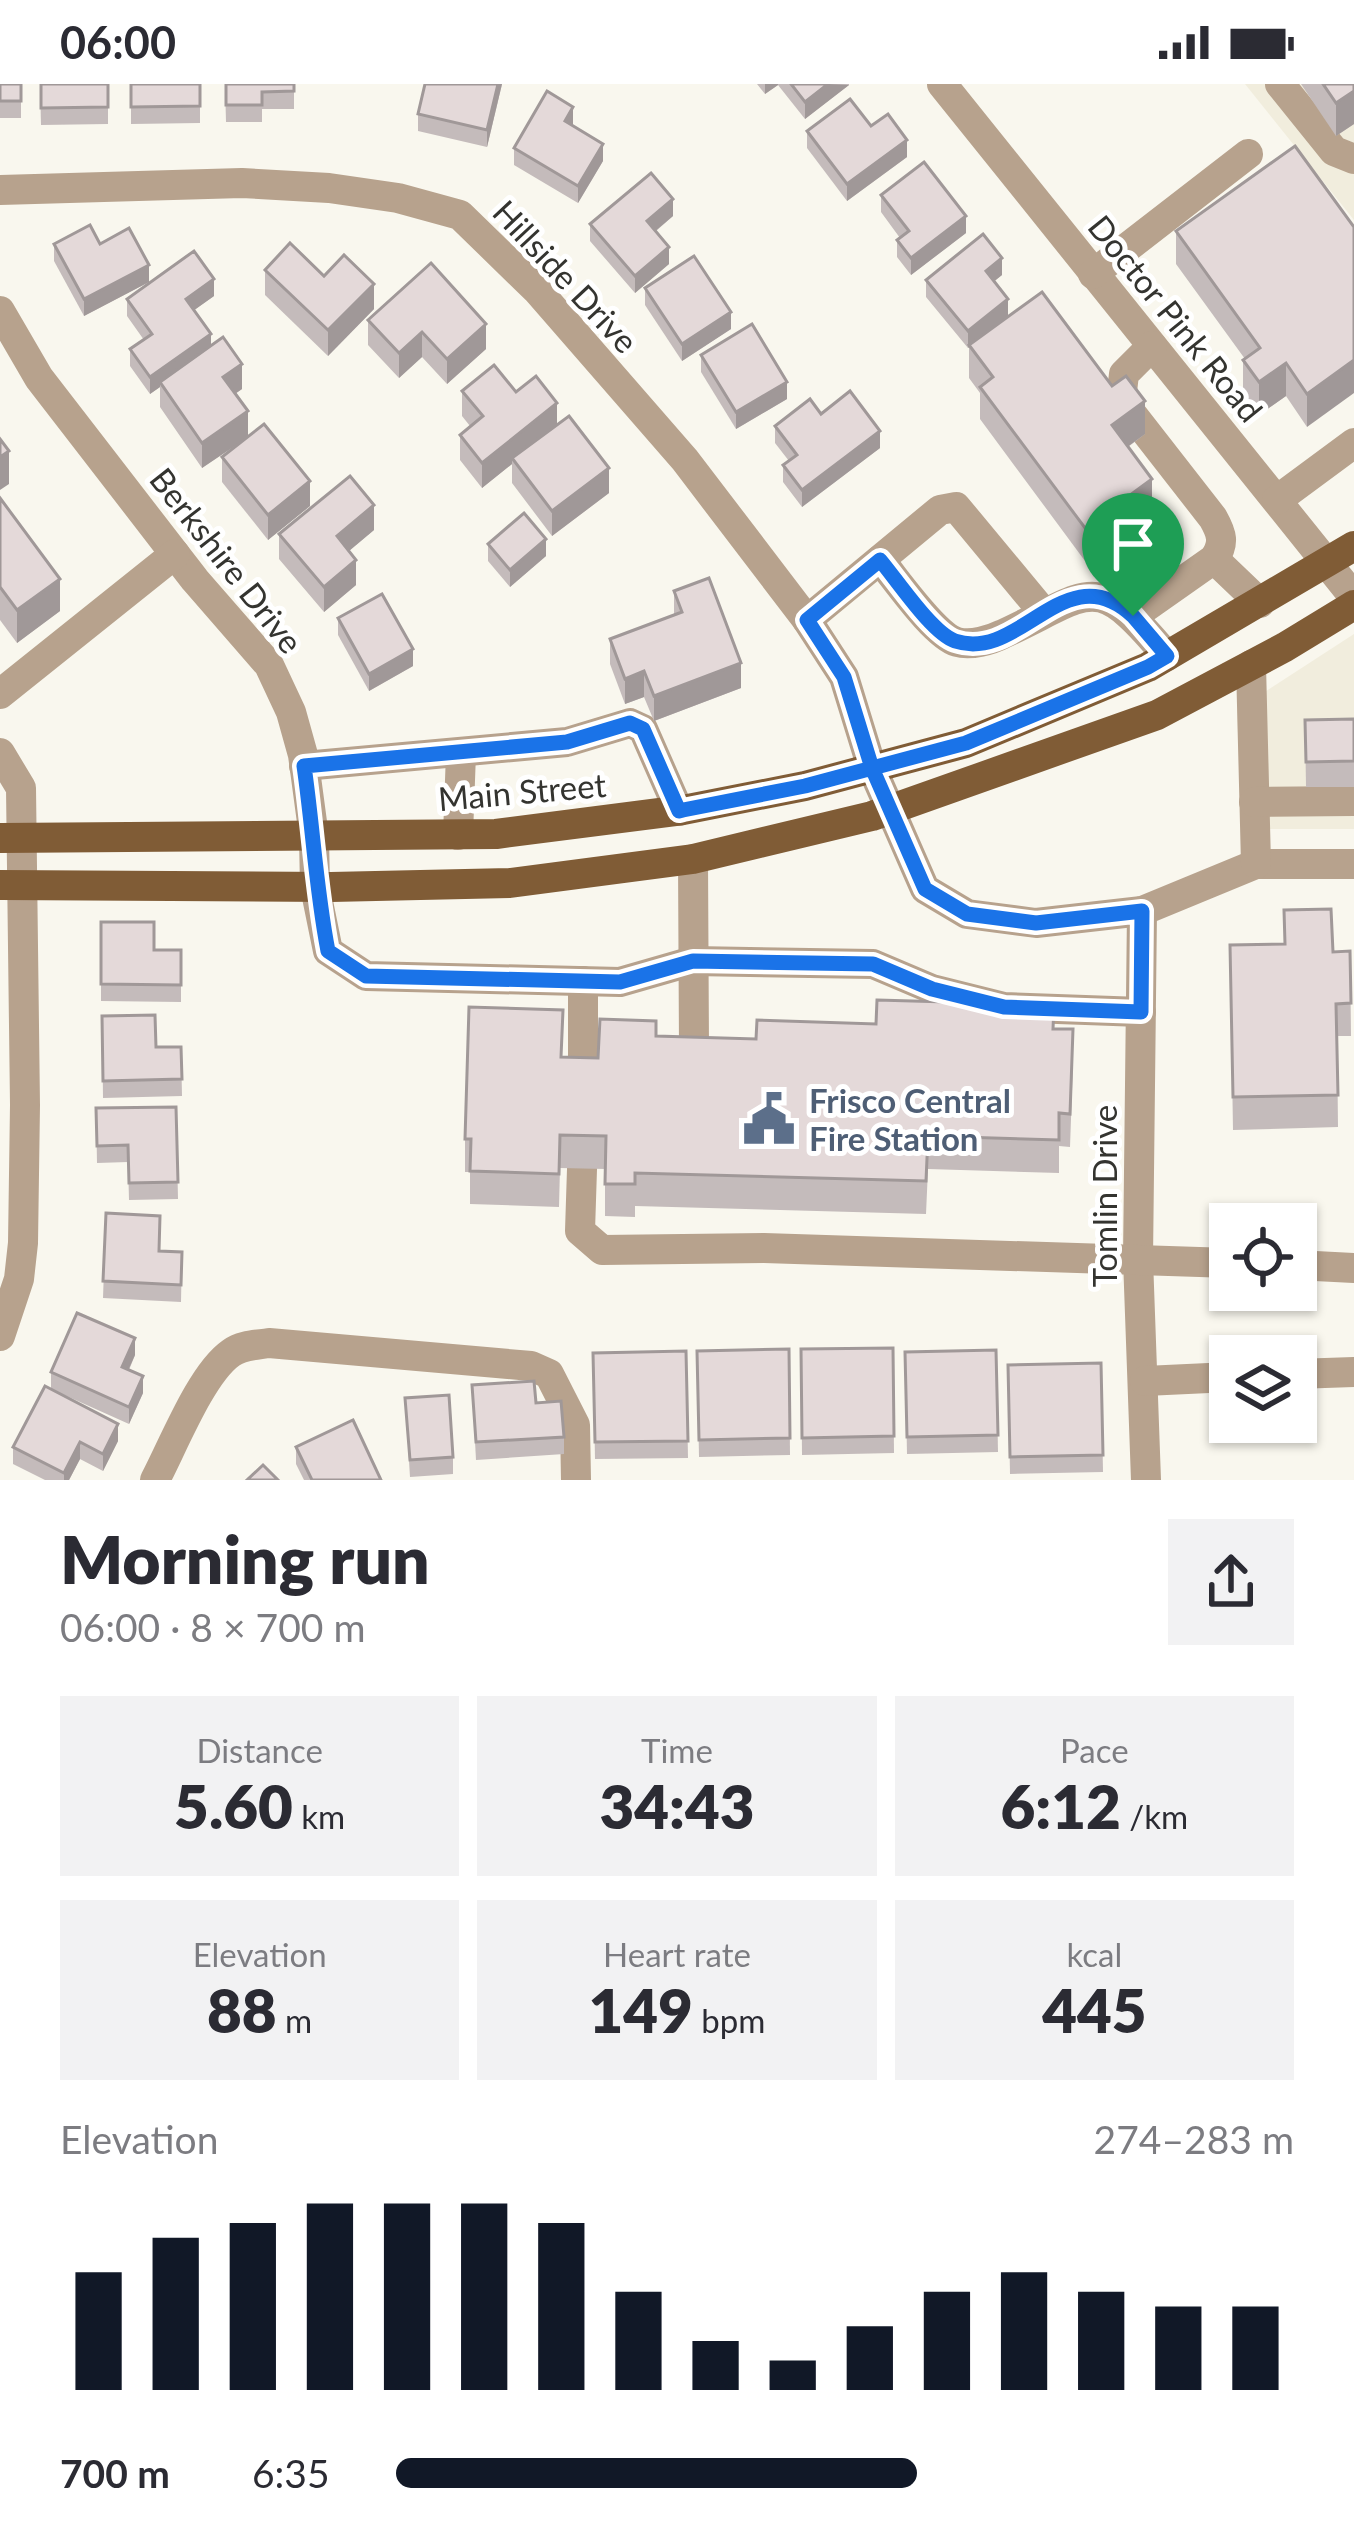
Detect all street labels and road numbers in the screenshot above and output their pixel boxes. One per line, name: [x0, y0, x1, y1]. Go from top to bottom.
street label: Hillside Drive: [485, 192, 647, 360]
street label: Doctor Pink Road: [1081, 207, 1271, 429]
street label: Berkshire Drive: [142, 460, 312, 660]
street label: Main Street: [436, 764, 608, 818]
street label: Tomlin Drive: [1084, 1105, 1124, 1287]

